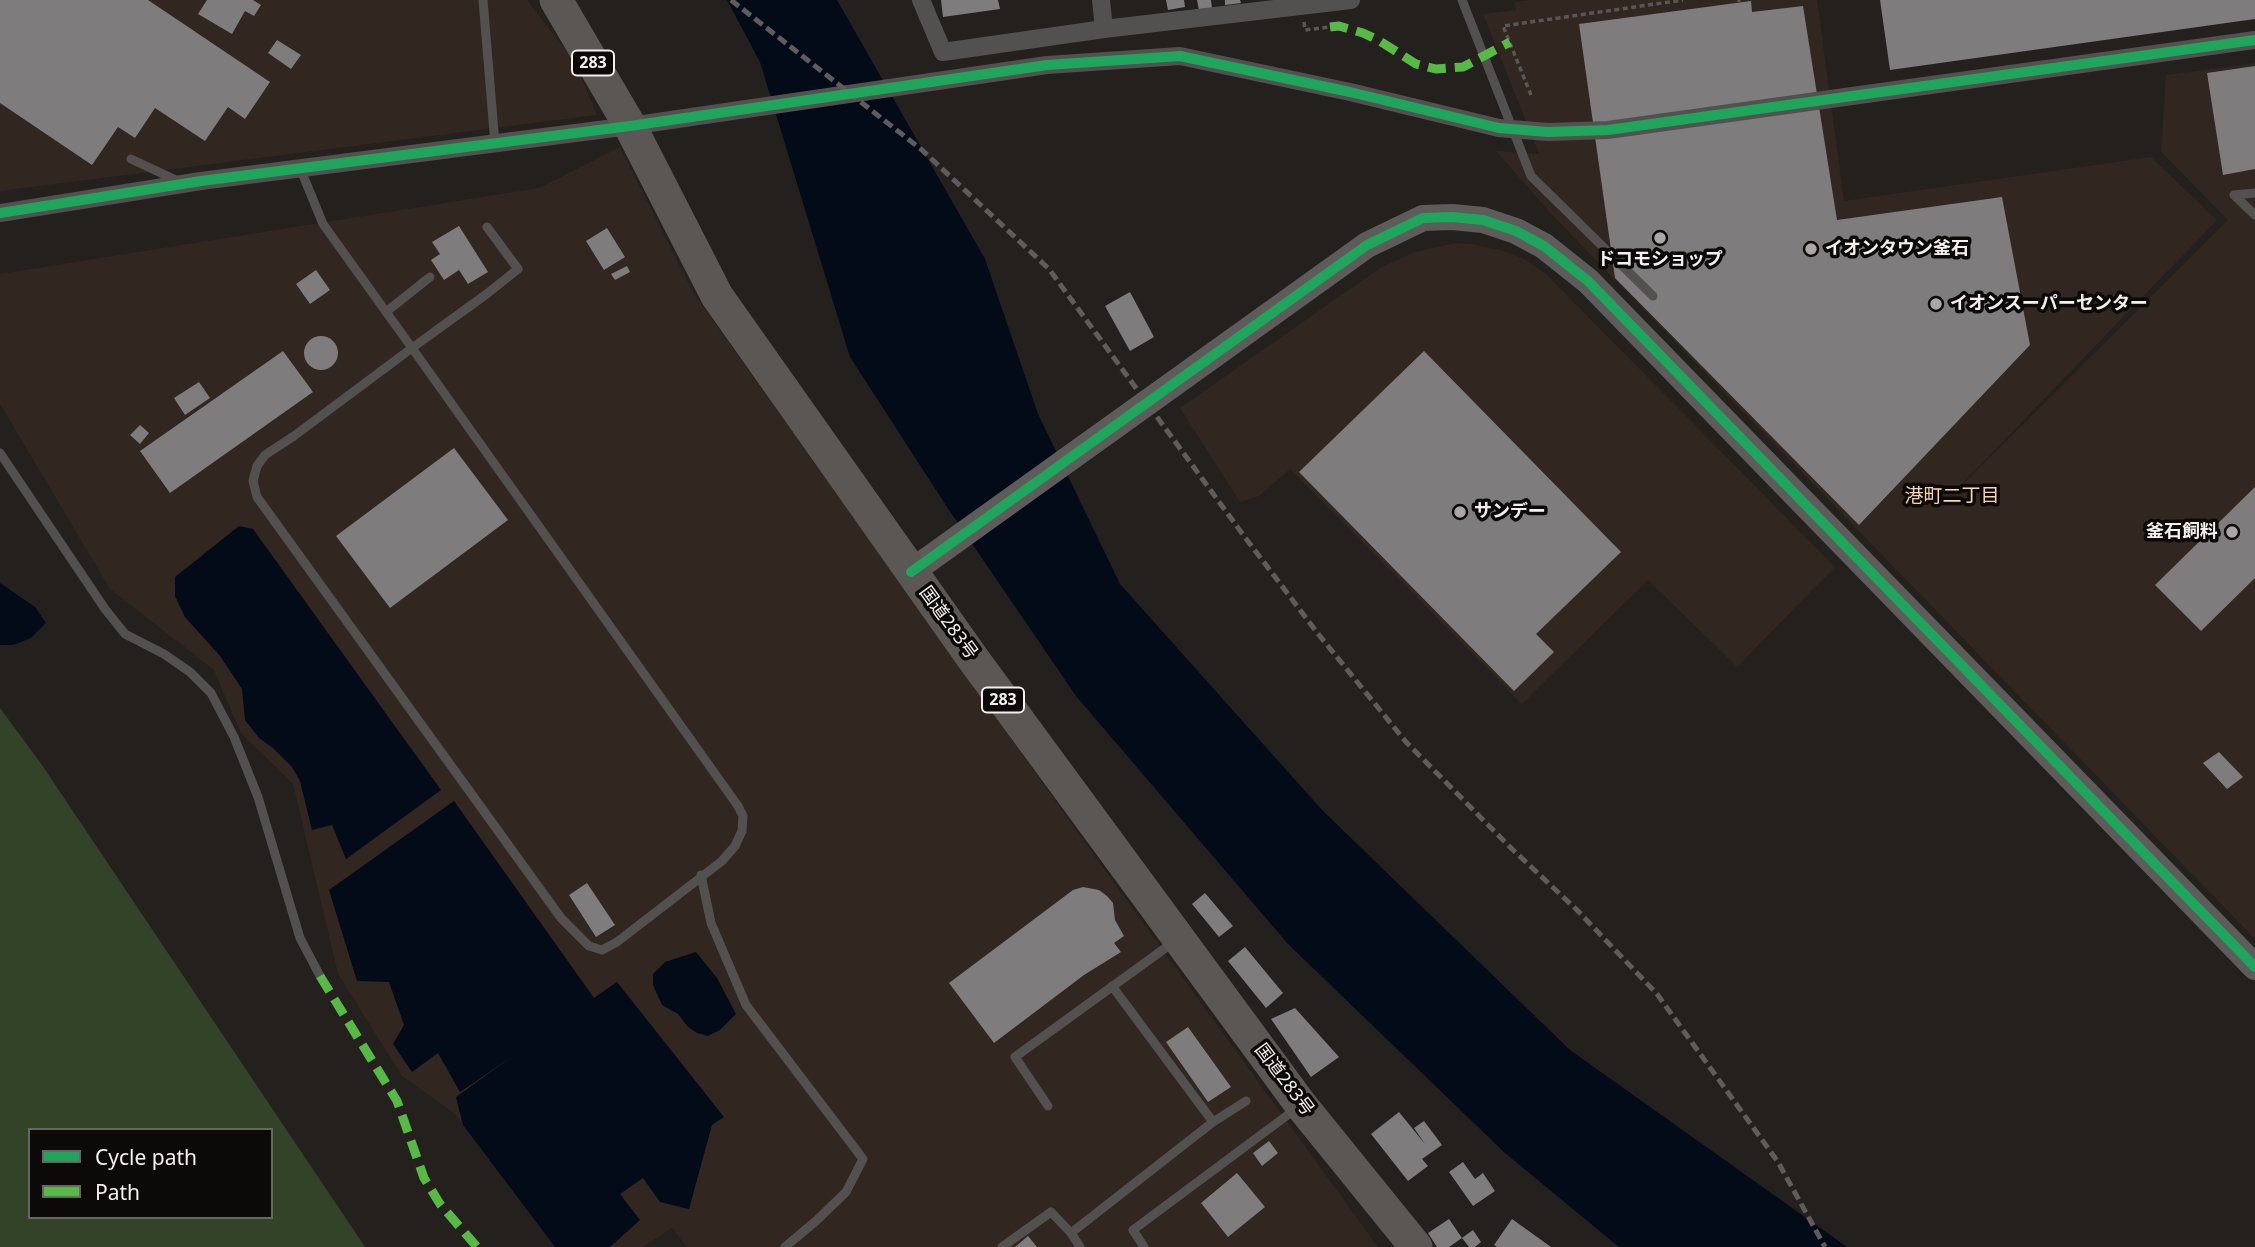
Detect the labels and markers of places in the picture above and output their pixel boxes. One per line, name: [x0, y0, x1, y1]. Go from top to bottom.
marker: ドコモショップ: [1652, 230, 1668, 246]
place label: イオンタウン釜石: [1825, 238, 1969, 260]
marker: イオンタウン釜石: [1803, 241, 1819, 257]
place label: ドコモショップ: [1597, 249, 1723, 271]
place label: イオンスーパーセンター: [1950, 293, 2148, 315]
marker: イオンスーパーセンター: [1928, 296, 1944, 312]
place label: サンデー: [1474, 501, 1546, 523]
marker: サンデー: [1452, 504, 1468, 520]
place label: 釜石飼料: [2146, 521, 2218, 543]
marker: 釜石飼料: [2224, 524, 2240, 540]

